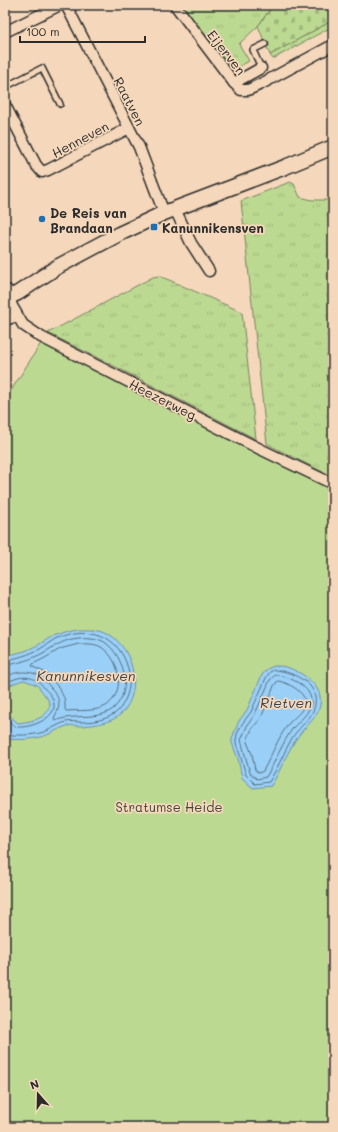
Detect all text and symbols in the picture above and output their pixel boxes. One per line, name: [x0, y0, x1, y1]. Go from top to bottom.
scale bar: [20, 18, 145, 44]
text: 100 m: [26, 23, 60, 39]
street label: Eijerven: [204, 26, 250, 78]
street label: Raatven: [111, 74, 149, 128]
street label: Henneven: [49, 117, 111, 161]
place label: De Reis van Brandaan: [50, 204, 127, 236]
marker: De Reis van Brandaan: [37, 214, 47, 224]
place label: Kanunnikensven: [162, 219, 264, 236]
marker: Kanunnikensven: [149, 222, 159, 232]
street label: Heezerweg: [127, 375, 199, 423]
water label: Kanunnikesven: [36, 666, 136, 685]
water label: Rietven: [260, 693, 312, 712]
park label: Stratumse Heide: [116, 798, 222, 815]
north arrow: [18, 1074, 58, 1114]
text: N: [28, 1076, 41, 1093]

